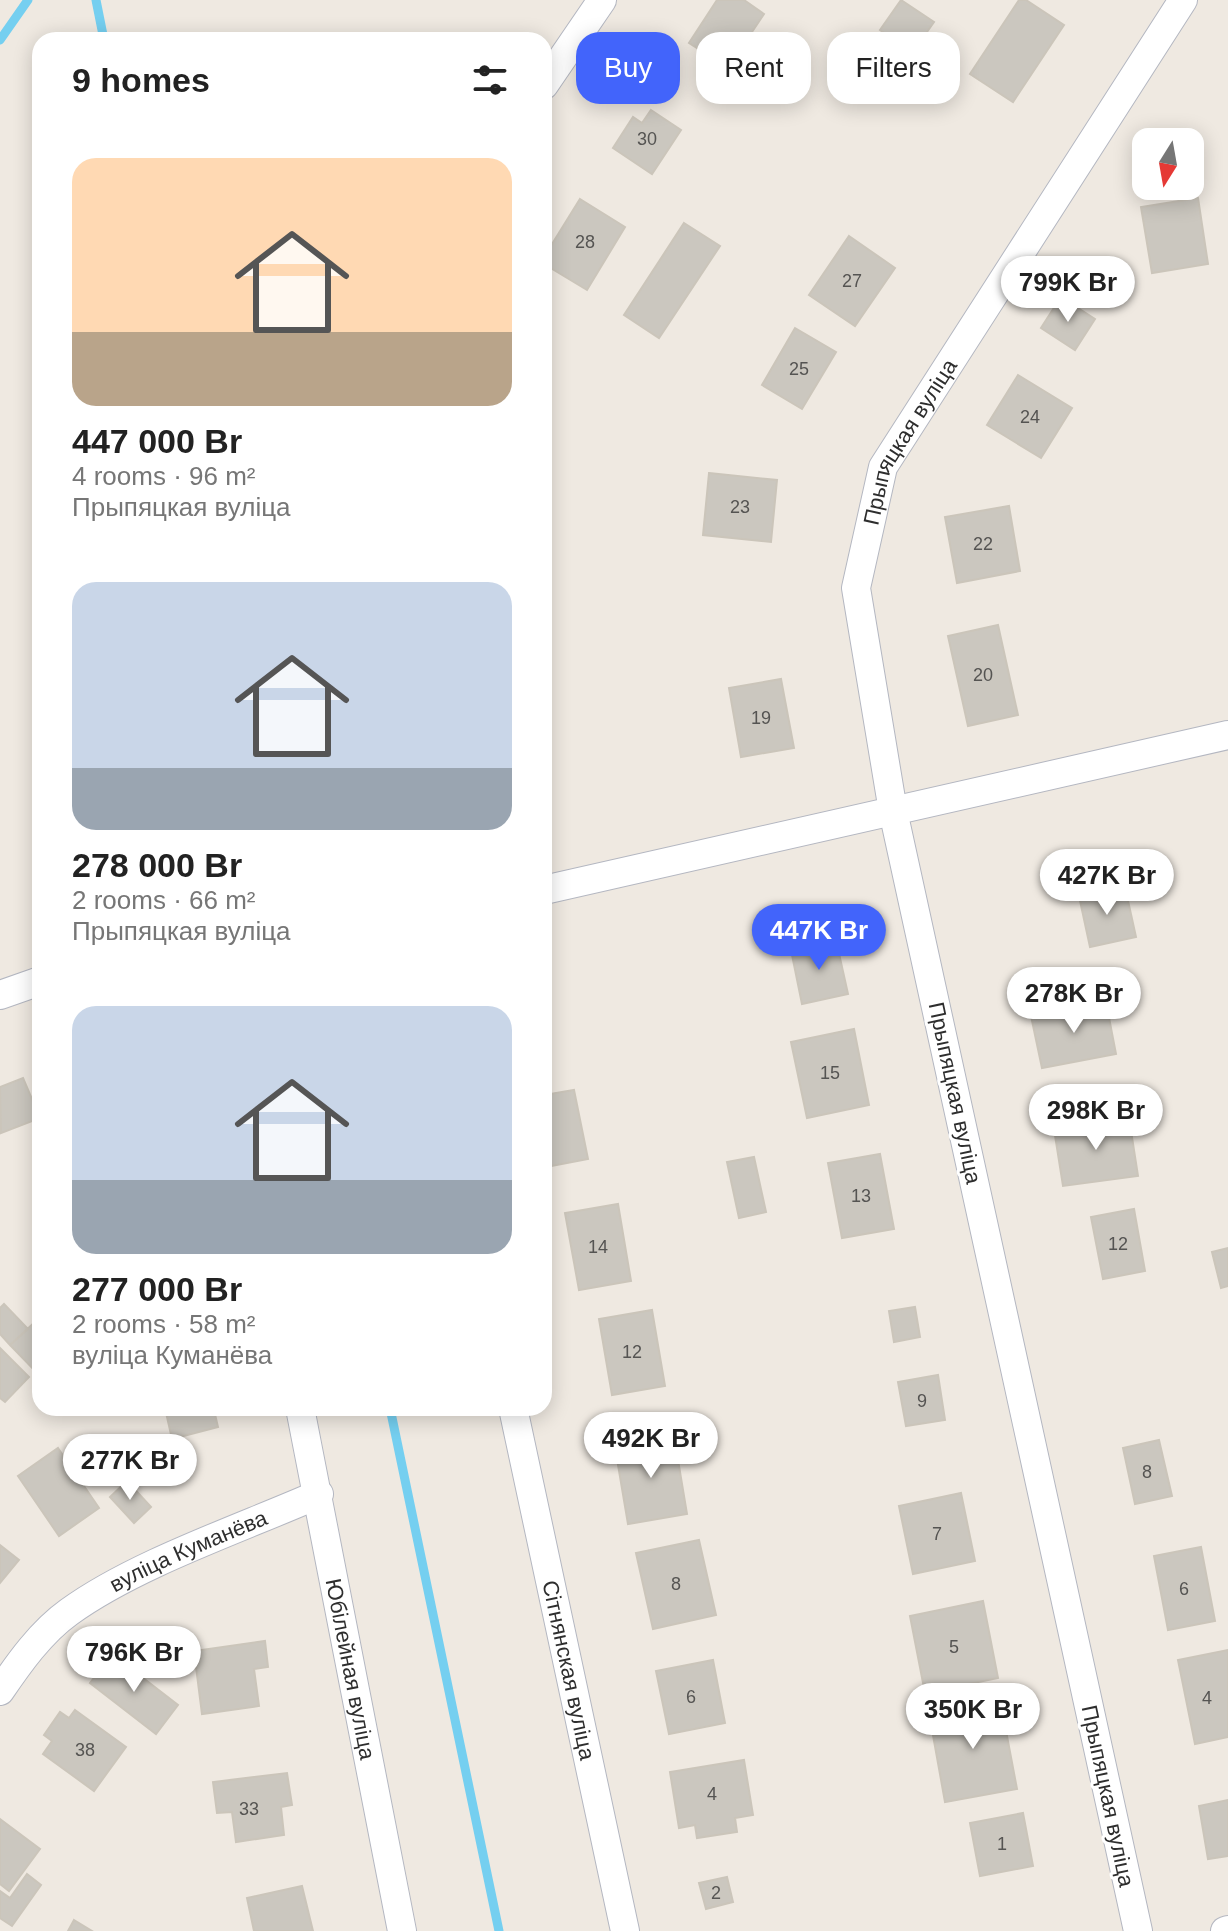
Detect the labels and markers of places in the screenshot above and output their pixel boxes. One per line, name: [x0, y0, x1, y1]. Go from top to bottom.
pin: 799K Br: [994, 256, 1142, 324]
pin: 427K Br: [1033, 849, 1181, 917]
pin: 447K Br: [745, 904, 893, 972]
pin: 278K Br: [1000, 967, 1148, 1035]
pin: 298K Br: [1022, 1084, 1170, 1152]
pin: 492K Br: [577, 1412, 725, 1480]
pin: 277K Br: [56, 1434, 204, 1502]
pin: 796K Br: [60, 1626, 208, 1694]
pin: 350K Br: [899, 1683, 1047, 1751]

